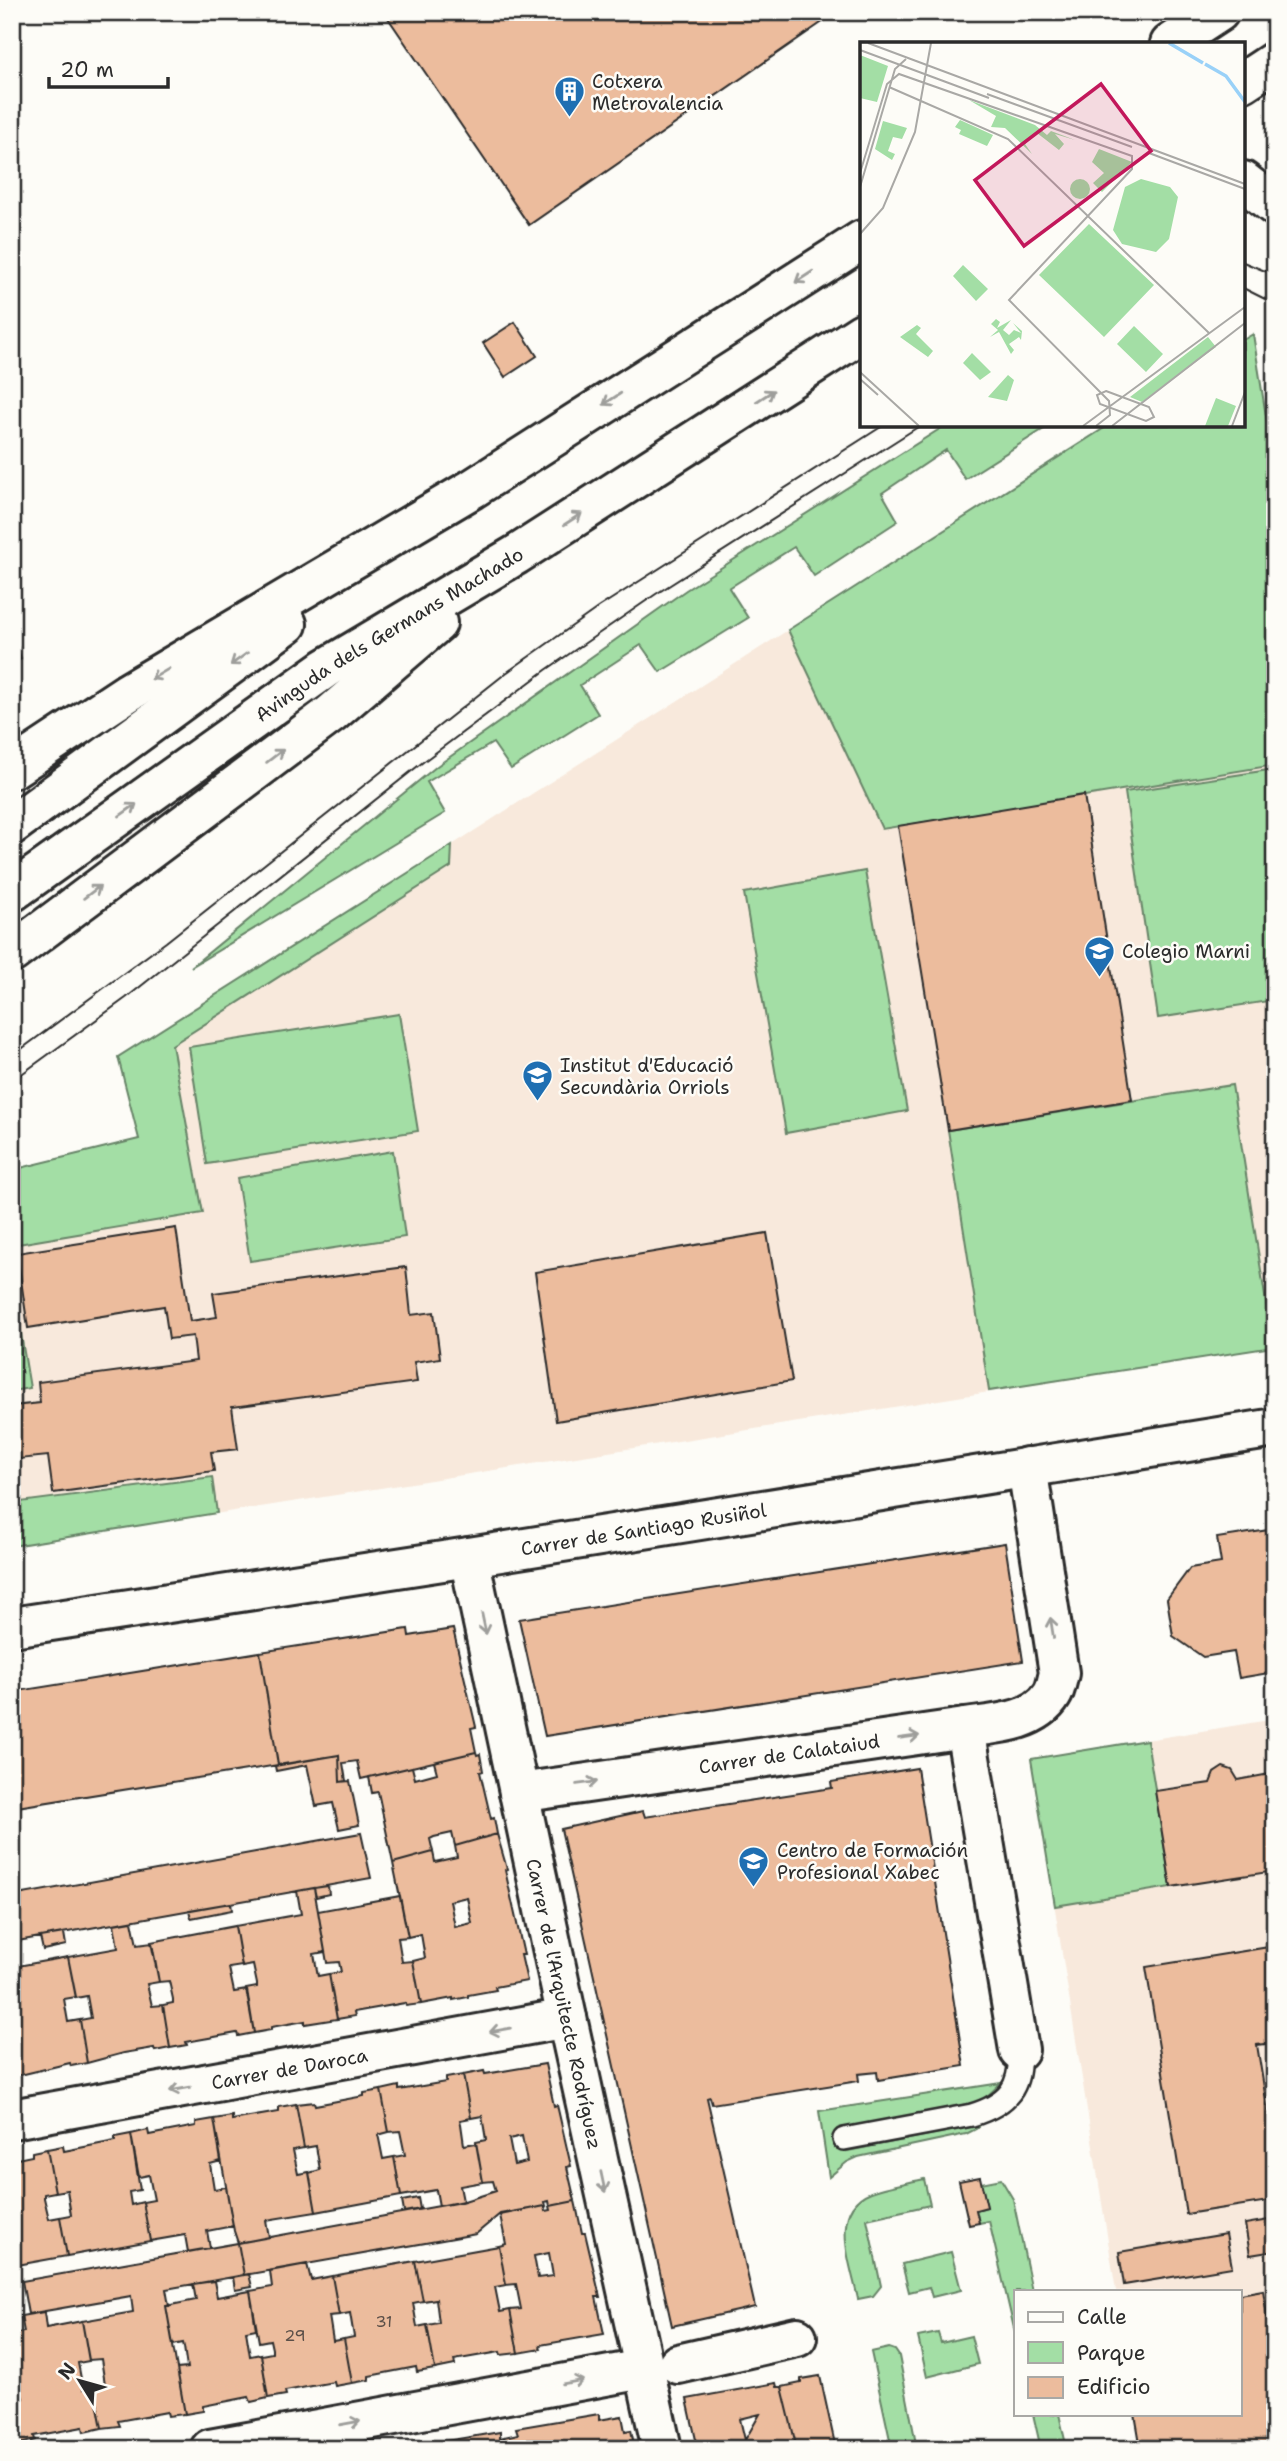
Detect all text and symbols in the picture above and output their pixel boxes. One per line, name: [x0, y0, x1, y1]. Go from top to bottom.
inset map: [860, 42, 1245, 427]
scale bar: [49, 46, 168, 90]
text: 20 m: [60, 56, 114, 84]
place label: Cotxera Metrovalencia: [592, 69, 723, 116]
building icon: Cotxera Metrovalencia: [552, 75, 586, 119]
one-way arrow: [795, 270, 815, 284]
one-way arrow: [754, 388, 774, 402]
one-way arrow: [603, 393, 623, 407]
one-way arrow: [563, 511, 582, 526]
street label: Avinguda dels Germans Machado: [250, 541, 528, 727]
one-way arrow: [230, 652, 249, 667]
one-way arrow: [151, 667, 171, 681]
one-way arrow: [265, 748, 284, 763]
one-way arrow: [118, 803, 137, 817]
one-way arrow: [83, 884, 101, 899]
school or university icon: Colegio Marni: [1082, 934, 1116, 978]
place label: Colegio Marni: [1122, 939, 1250, 964]
place label: Institut d'Educació Secundària Orriols: [560, 1053, 733, 1100]
school or university icon: Institut d'Educació Secundària Orriols: [520, 1059, 554, 1103]
street label: Carrer de Santiago Rusiñol: [519, 1497, 768, 1561]
one-way arrow: [478, 1612, 491, 1635]
one-way arrow: [1045, 1617, 1058, 1640]
street label: Carrer de Calataiud: [697, 1728, 881, 1779]
one-way arrow: [897, 1730, 920, 1743]
one-way arrow: [575, 1777, 598, 1790]
place label: Centro de Formación Profesional Xabec: [777, 1838, 968, 1885]
school or university icon: Centro de Formación Profesional Xabec: [737, 1844, 771, 1888]
street label: Carrer de l'Arquitecte Rodríguez: [521, 1856, 608, 2152]
one-way arrow: [489, 2024, 512, 2037]
street label: Carrer de Daroca: [209, 2042, 370, 2095]
one-way arrow: [169, 2082, 192, 2096]
one-way arrow: [596, 2170, 610, 2193]
legend: [1014, 2290, 1242, 2416]
text: Calle: [1077, 2303, 1127, 2331]
house number: 31: [375, 2311, 393, 2332]
house number: 29: [284, 2325, 306, 2346]
text: Parque: [1077, 2339, 1146, 2367]
north arrow: [46, 2346, 116, 2416]
text: N: [52, 2358, 81, 2385]
text: Edificio: [1077, 2373, 1150, 2401]
one-way arrow: [562, 2375, 584, 2388]
one-way arrow: [338, 2416, 361, 2429]

